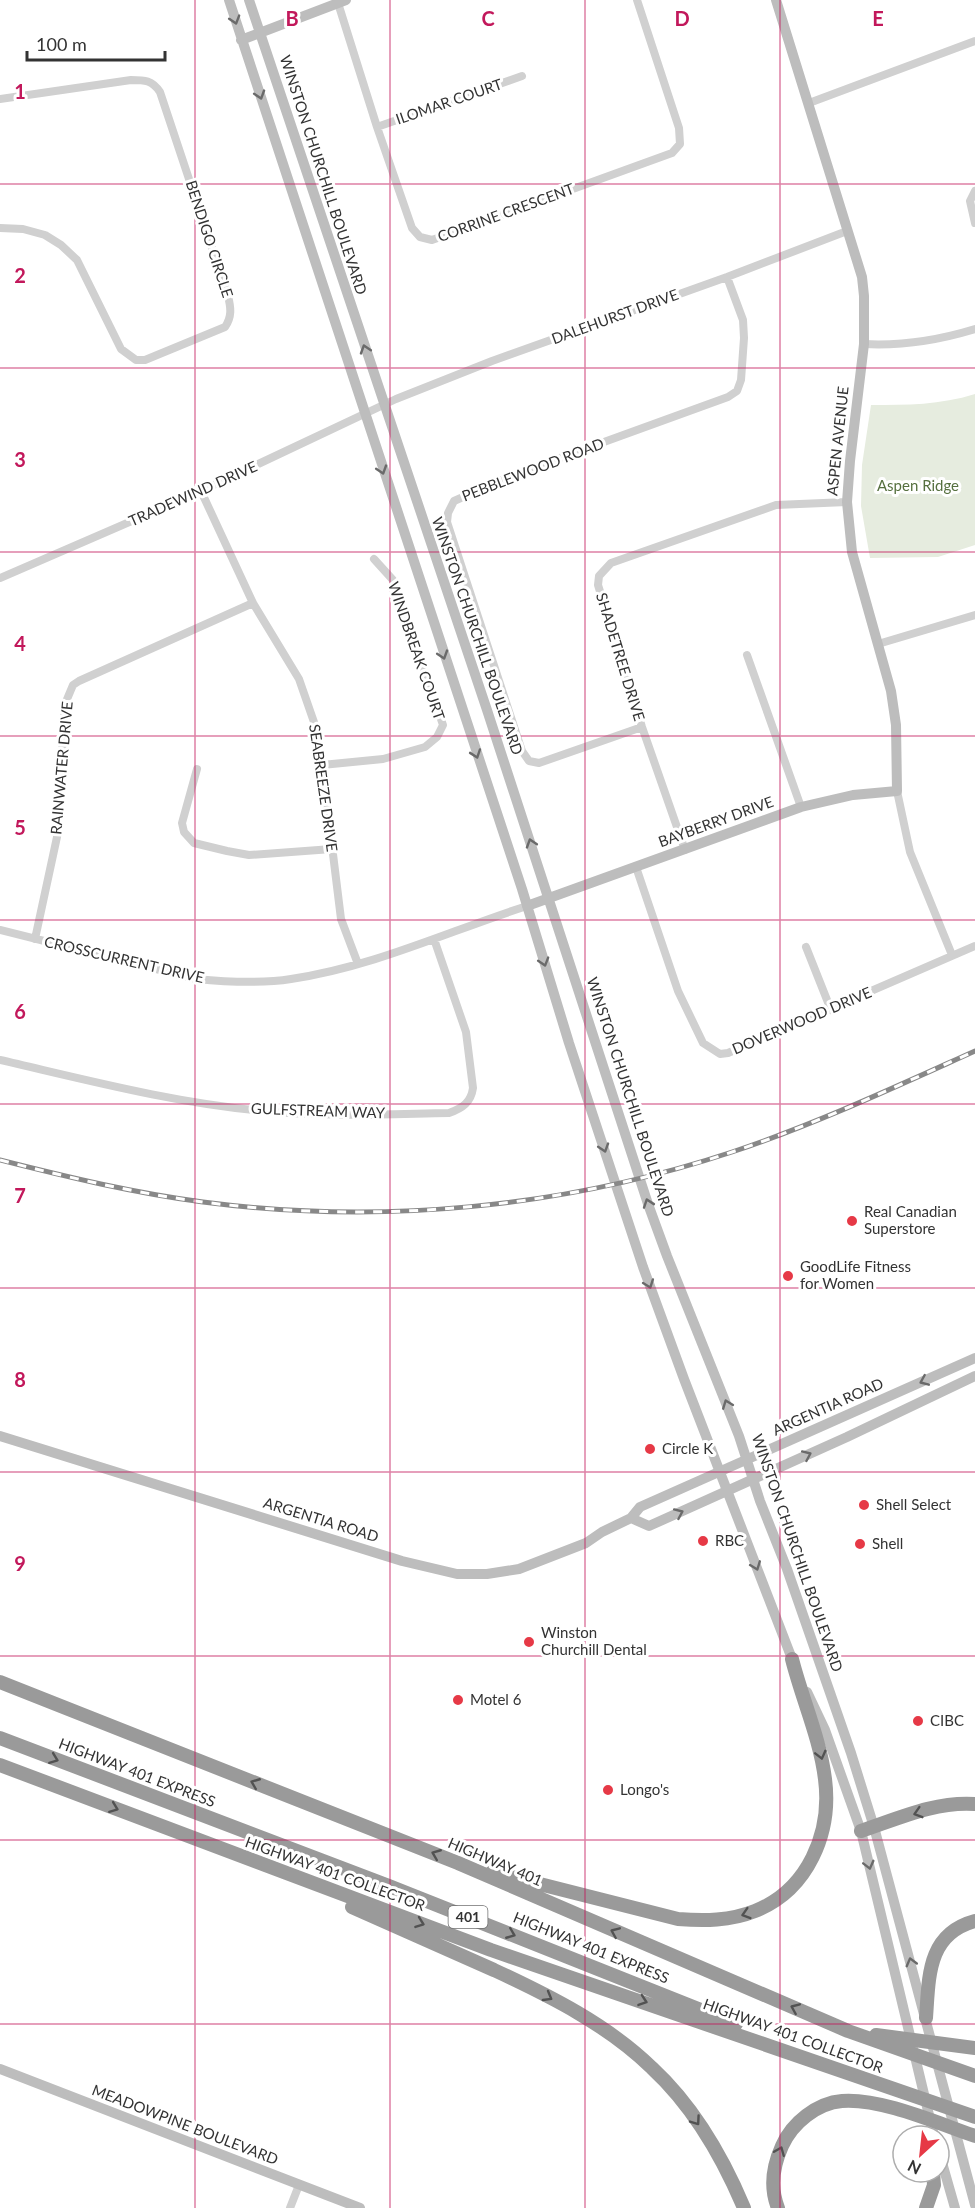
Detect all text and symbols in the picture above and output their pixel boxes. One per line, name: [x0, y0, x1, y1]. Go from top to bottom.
text: B: [285, 6, 299, 30]
text: C: [481, 6, 495, 30]
text: D: [674, 6, 690, 30]
text: E: [872, 6, 884, 30]
one-way arrow: [228, 14, 240, 25]
scale bar: [27, 24, 165, 62]
text: 100 m: [36, 33, 87, 55]
street label: WINSTON CHURCHILL BOULEVARD: [277, 53, 371, 297]
street label: ILOMAR COURT: [393, 74, 504, 128]
text: 1: [14, 79, 26, 103]
one-way arrow: [252, 89, 265, 100]
street label: BENDIGO CIRCLE: [183, 178, 237, 300]
street label: CORRINE CRESCENT: [435, 179, 577, 245]
text: 2: [14, 263, 26, 287]
street label: DALEHURST DRIVE: [549, 285, 681, 347]
one-way arrow: [360, 344, 372, 355]
street label: ASPEN AVENUE: [822, 385, 852, 497]
street label: PEBBLEWOOD ROAD: [459, 434, 606, 504]
text: 3: [14, 447, 26, 471]
street label: TRADEWIND DRIVE: [126, 457, 260, 530]
one-way arrow: [375, 464, 388, 475]
park label: Aspen Ridge: [877, 476, 959, 494]
street label: WINSTON CHURCHILL BOULEVARD: [429, 514, 527, 757]
street label: WINDBREAK COURT: [385, 579, 449, 722]
street label: SHADETREE DRIVE: [593, 590, 649, 723]
text: 4: [14, 631, 26, 655]
one-way arrow: [436, 649, 448, 660]
street label: RAINWATER DRIVE: [46, 700, 76, 835]
street label: SEABREEZE DRIVE: [306, 723, 342, 853]
one-way arrow: [468, 748, 481, 759]
street label: BAYBERRY DRIVE: [656, 792, 776, 850]
text: 5: [14, 815, 26, 839]
one-way arrow: [526, 838, 538, 849]
street label: CROSSCURRENT DRIVE: [42, 932, 206, 986]
one-way arrow: [537, 956, 549, 967]
street label: WINSTON CHURCHILL BOULEVARD: [584, 975, 678, 1219]
street label: DOVERWOOD DRIVE: [729, 983, 874, 1058]
text: 6: [14, 999, 26, 1023]
street label: GULFSTREAM WAY: [251, 1099, 386, 1121]
one-way arrow: [596, 1142, 609, 1153]
text: 7: [14, 1183, 26, 1207]
one-way arrow: [642, 1198, 655, 1209]
place label: Real Canadian Superstore: [864, 1202, 957, 1237]
marker: Real Canadian Superstore: [845, 1214, 859, 1228]
place label: GoodLife Fitness for Women: [800, 1257, 911, 1292]
marker: GoodLife Fitness for Women: [781, 1269, 795, 1283]
one-way arrow: [641, 1278, 654, 1289]
text: 8: [14, 1367, 26, 1391]
street label: ARGENTIA ROAD: [769, 1374, 886, 1439]
one-way arrow: [920, 1374, 931, 1386]
one-way arrow: [722, 1399, 734, 1410]
street label: WINSTON CHURCHILL BOULEVARD: [749, 1431, 847, 1674]
place label: Circle K: [662, 1439, 713, 1457]
marker: Circle K: [643, 1442, 657, 1456]
one-way arrow: [800, 1451, 811, 1463]
street label: ARGENTIA ROAD: [261, 1493, 381, 1545]
place label: Shell Select: [876, 1495, 952, 1513]
marker: Shell Select: [857, 1498, 871, 1512]
one-way arrow: [673, 1508, 684, 1520]
place label: RBC: [715, 1531, 744, 1549]
marker: RBC: [696, 1534, 710, 1548]
place label: Shell: [872, 1534, 903, 1552]
marker: Shell: [853, 1537, 867, 1551]
text: 9: [14, 1551, 26, 1575]
one-way arrow: [748, 1560, 761, 1570]
place label: Winston Churchill Dental: [541, 1623, 647, 1658]
marker: Winston Churchill Dental: [522, 1635, 536, 1649]
place label: Motel 6: [470, 1690, 522, 1708]
marker: Motel 6: [451, 1693, 465, 1707]
place label: CIBC: [930, 1711, 964, 1729]
marker: CIBC: [911, 1714, 925, 1728]
street label: HIGHWAY 401 EXPRESS: [56, 1734, 218, 1810]
one-way arrow: [813, 1750, 826, 1760]
one-way arrow: [48, 1752, 59, 1764]
one-way arrow: [250, 1777, 261, 1790]
place label: Longo's: [620, 1780, 669, 1798]
marker: Longo's: [601, 1783, 615, 1797]
one-way arrow: [107, 1801, 118, 1813]
one-way arrow: [913, 1806, 924, 1818]
street label: HIGHWAY 401 COLLECTOR: [243, 1832, 428, 1914]
street label: HIGHWAY 401: [445, 1833, 545, 1889]
one-way arrow: [432, 1849, 443, 1861]
one-way arrow: [862, 1860, 875, 1870]
road number: 401: [448, 1906, 488, 1928]
one-way arrow: [741, 1907, 752, 1919]
street label: HIGHWAY 401 EXPRESS: [511, 1908, 672, 1987]
one-way arrow: [414, 1916, 425, 1928]
one-way arrow: [505, 1927, 516, 1940]
one-way arrow: [611, 1927, 622, 1939]
one-way arrow: [905, 1957, 918, 1967]
one-way arrow: [542, 1990, 552, 2001]
one-way arrow: [637, 1994, 648, 2007]
street label: HIGHWAY 401 COLLECTOR: [701, 1994, 886, 2076]
one-way arrow: [790, 2003, 801, 2015]
street label: MEADOWPINE BOULEVARD: [90, 2080, 281, 2168]
one-way arrow: [689, 2114, 700, 2125]
north arrow: [891, 2124, 951, 2184]
one-way arrow: [773, 2147, 785, 2158]
text: N: [904, 2157, 924, 2179]

